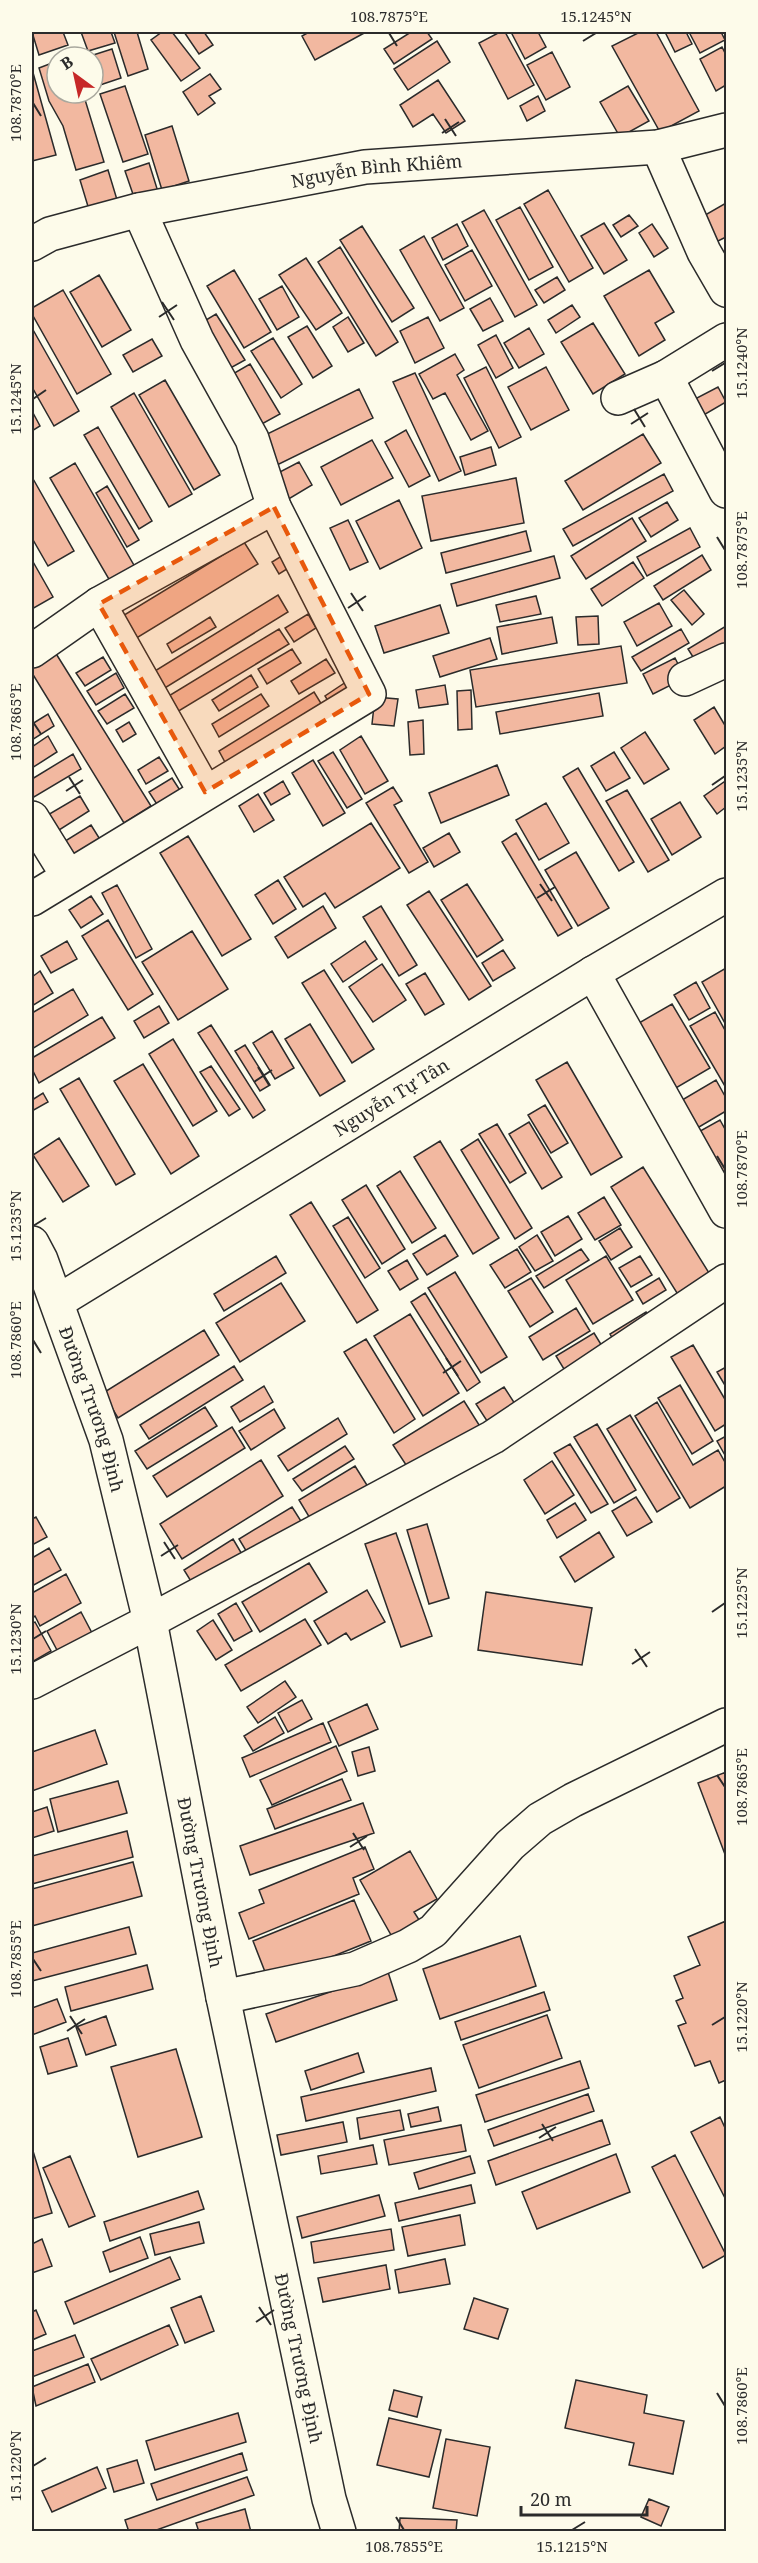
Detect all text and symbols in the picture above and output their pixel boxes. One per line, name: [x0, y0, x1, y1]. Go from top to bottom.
text: 108.7875°E: [350, 6, 428, 26]
text: 15.1245°N: [560, 6, 632, 26]
north arrow: [45, 45, 105, 105]
text: B: [56, 50, 78, 75]
text: 108.7870°E: [5, 64, 25, 142]
street label: Nguyễn Bình Khiêm: [289, 148, 463, 193]
text: 15.1240°N: [731, 327, 751, 399]
text: 15.1245°N: [5, 363, 25, 435]
text: 108.7875°E: [731, 511, 751, 589]
text: 108.7865°E: [5, 683, 25, 761]
text: 15.1235°N: [731, 740, 751, 812]
street label: Nguyễn Tự Tân: [329, 1052, 454, 1141]
text: 108.7870°E: [731, 1130, 751, 1208]
text: 15.1235°N: [5, 1190, 25, 1262]
text: 108.7860°E: [5, 1301, 25, 1379]
street label: Đường Trương Định: [54, 1323, 130, 1494]
text: 15.1225°N: [731, 1567, 751, 1639]
text: 15.1230°N: [5, 1603, 25, 1675]
text: 108.7865°E: [731, 1748, 751, 1826]
street label: Đường Trương Định: [172, 1795, 229, 1970]
text: 108.7855°E: [5, 1920, 25, 1998]
text: 15.1220°N: [731, 1981, 751, 2053]
street label: Đường Trương Định: [270, 2271, 329, 2445]
text: 108.7860°E: [731, 2367, 751, 2445]
text: 15.1220°N: [5, 2430, 25, 2502]
scale bar: [521, 2479, 647, 2517]
text: 20 m: [530, 2487, 572, 2511]
text: 108.7855°E: [365, 2536, 443, 2556]
text: 15.1215°N: [536, 2536, 608, 2556]

